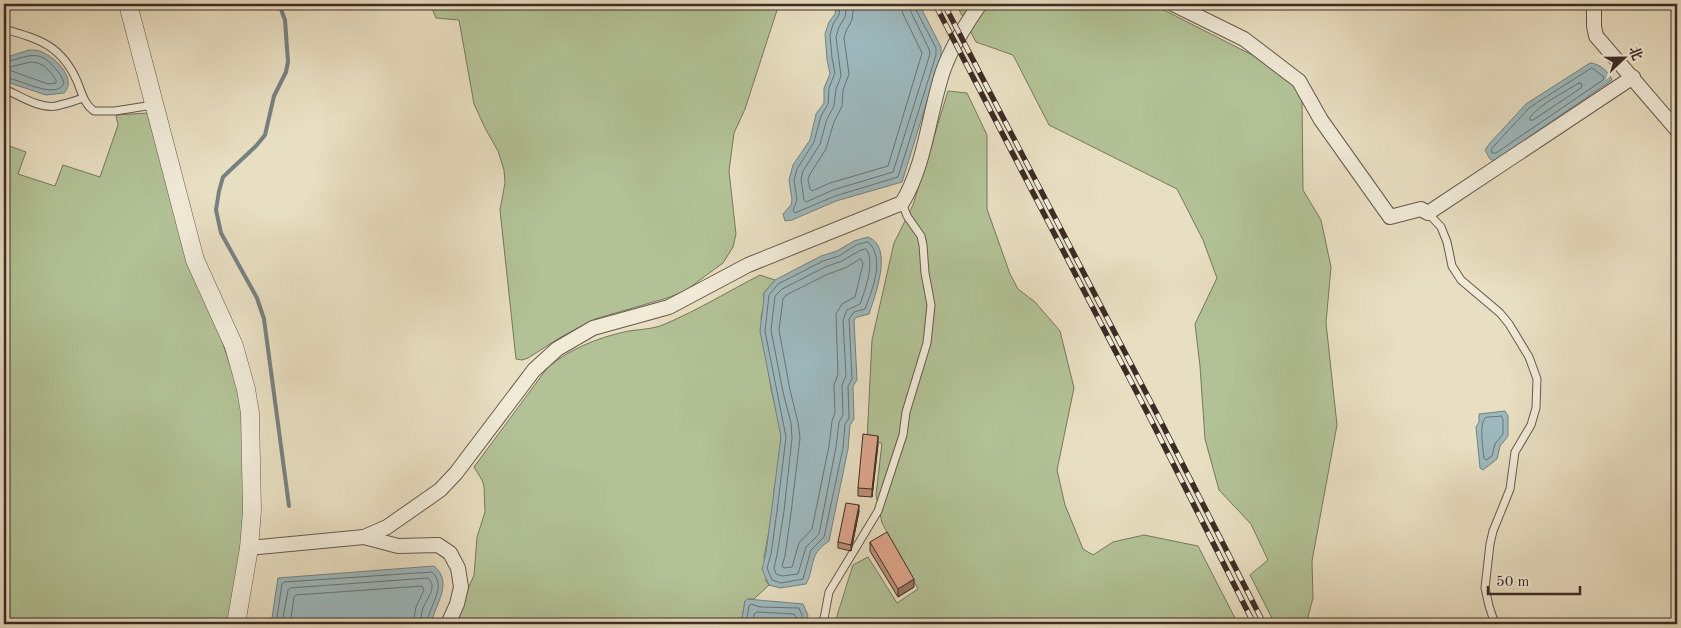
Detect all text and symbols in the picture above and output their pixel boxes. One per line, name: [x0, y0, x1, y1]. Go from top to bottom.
north arrow: [1598, 32, 1648, 82]
text: 北: [1626, 44, 1645, 63]
scale bar: [1488, 563, 1581, 595]
text: 50 m: [1496, 575, 1530, 590]

